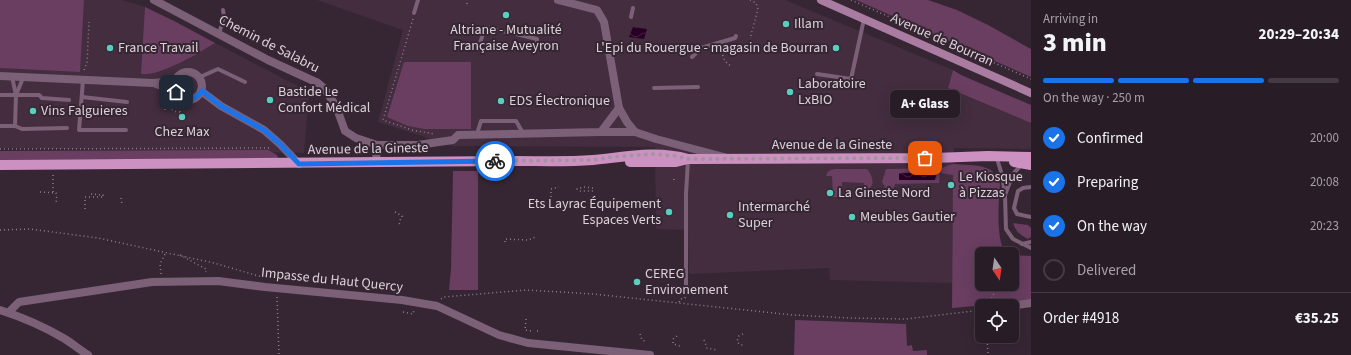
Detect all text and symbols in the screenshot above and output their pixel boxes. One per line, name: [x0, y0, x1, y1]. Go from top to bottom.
street label: Avenue de Bourran: [887, 8, 997, 72]
street label: Chemin de Salabru: [215, 10, 323, 78]
marker: Altriane - Mutualité Française Aveyron: [501, 10, 511, 20]
text: Arriving in: [1043, 10, 1098, 28]
place label: Illam: [794, 14, 823, 34]
marker: Illam: [781, 19, 791, 29]
place label: Altriane - Mutualité Française Aveyron: [450, 20, 562, 56]
text: 3 min: [1043, 24, 1107, 61]
text: 20:29–20:34: [1258, 24, 1339, 45]
place label: France Travail: [118, 38, 199, 58]
place label: L'Epi du Rouergue - magasin de Bourran: [596, 38, 828, 58]
marker: France Travail: [105, 43, 115, 53]
marker: L'Epi du Rouergue - magasin de Bourran: [831, 43, 841, 53]
place label: Laboratoire LxBIO: [798, 74, 866, 110]
pin: [159, 75, 193, 109]
icon: home: [165, 81, 187, 103]
place label: Bastide Le Confort Médical: [278, 82, 371, 118]
marker: Laboratoire LxBIO: [785, 87, 795, 97]
text: On the way · 250 m: [1043, 89, 1145, 107]
callout: A+ Glass: [890, 90, 960, 118]
place label: EDS Électronique: [509, 91, 610, 111]
marker: Bastide Le Confort Médical: [265, 95, 275, 105]
text: A+ Glass: [901, 95, 949, 113]
marker: EDS Électronique: [496, 96, 506, 106]
place label: Vins Falguieres: [41, 101, 128, 121]
marker: Vins Falguieres: [28, 106, 38, 116]
marker: Chez Max: [177, 112, 187, 122]
place label: Chez Max: [155, 122, 210, 142]
icon: check: [1043, 127, 1065, 149]
text: Confirmed: [1077, 128, 1143, 149]
text: 20:00: [1310, 129, 1339, 147]
street label: Avenue de la Gineste: [772, 135, 892, 155]
street label: Avenue de la Gineste: [308, 138, 429, 160]
courier: [475, 141, 515, 181]
pin: [908, 141, 942, 175]
icon: bag: [914, 147, 936, 169]
icon: bike: [484, 150, 506, 172]
place label: Le Kiosque à Pizzas: [959, 167, 1023, 203]
icon: check: [1043, 171, 1065, 193]
text: Preparing: [1077, 172, 1138, 193]
text: 20:08: [1310, 173, 1339, 191]
marker: Le Kiosque à Pizzas: [946, 180, 956, 190]
place label: La Gineste Nord: [838, 183, 930, 203]
marker: La Gineste Nord: [825, 188, 835, 198]
place label: Ets Layrac Équipement Espaces Verts: [528, 194, 661, 230]
place label: Intermarché Super: [738, 197, 810, 233]
marker: Ets Layrac Équipement Espaces Verts: [664, 207, 674, 217]
place label: Meubles Gautier: [860, 207, 955, 227]
marker: Intermarché Super: [725, 210, 735, 220]
marker: Meubles Gautier: [847, 212, 857, 222]
icon: check: [1043, 215, 1065, 237]
text: On the way: [1077, 216, 1147, 237]
text: 20:23: [1310, 217, 1339, 235]
north arrow: [975, 247, 1019, 291]
map controls: [975, 247, 1019, 343]
text: Delivered: [1077, 260, 1136, 281]
street label: Impasse du Haut Quercy: [260, 263, 404, 297]
place label: CEREG Environement: [645, 264, 728, 300]
marker: CEREG Environement: [632, 277, 642, 287]
button: locate: [975, 299, 1019, 343]
text: Order #4918: [1043, 308, 1119, 329]
text: €35.25: [1295, 308, 1339, 329]

